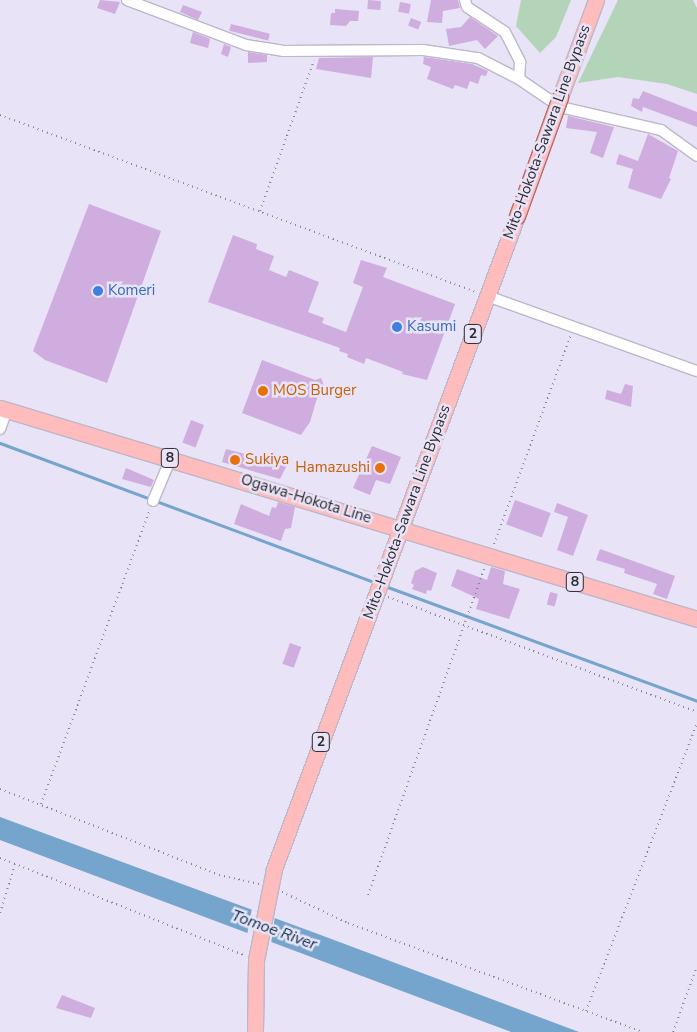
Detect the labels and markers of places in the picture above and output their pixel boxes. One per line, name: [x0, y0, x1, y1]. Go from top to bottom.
place label: Komeri: [108, 282, 155, 300]
marker: Komeri: [92, 285, 104, 297]
place label: Kasumi: [407, 318, 456, 336]
marker: Kasumi: [391, 321, 403, 333]
place label: MOS Burger: [273, 382, 356, 400]
marker: MOS Burger: [257, 385, 269, 397]
place label: Sukiya: [245, 451, 289, 469]
marker: Sukiya: [229, 454, 241, 466]
place label: Hamazushi: [295, 459, 370, 477]
marker: Hamazushi: [374, 462, 386, 474]

